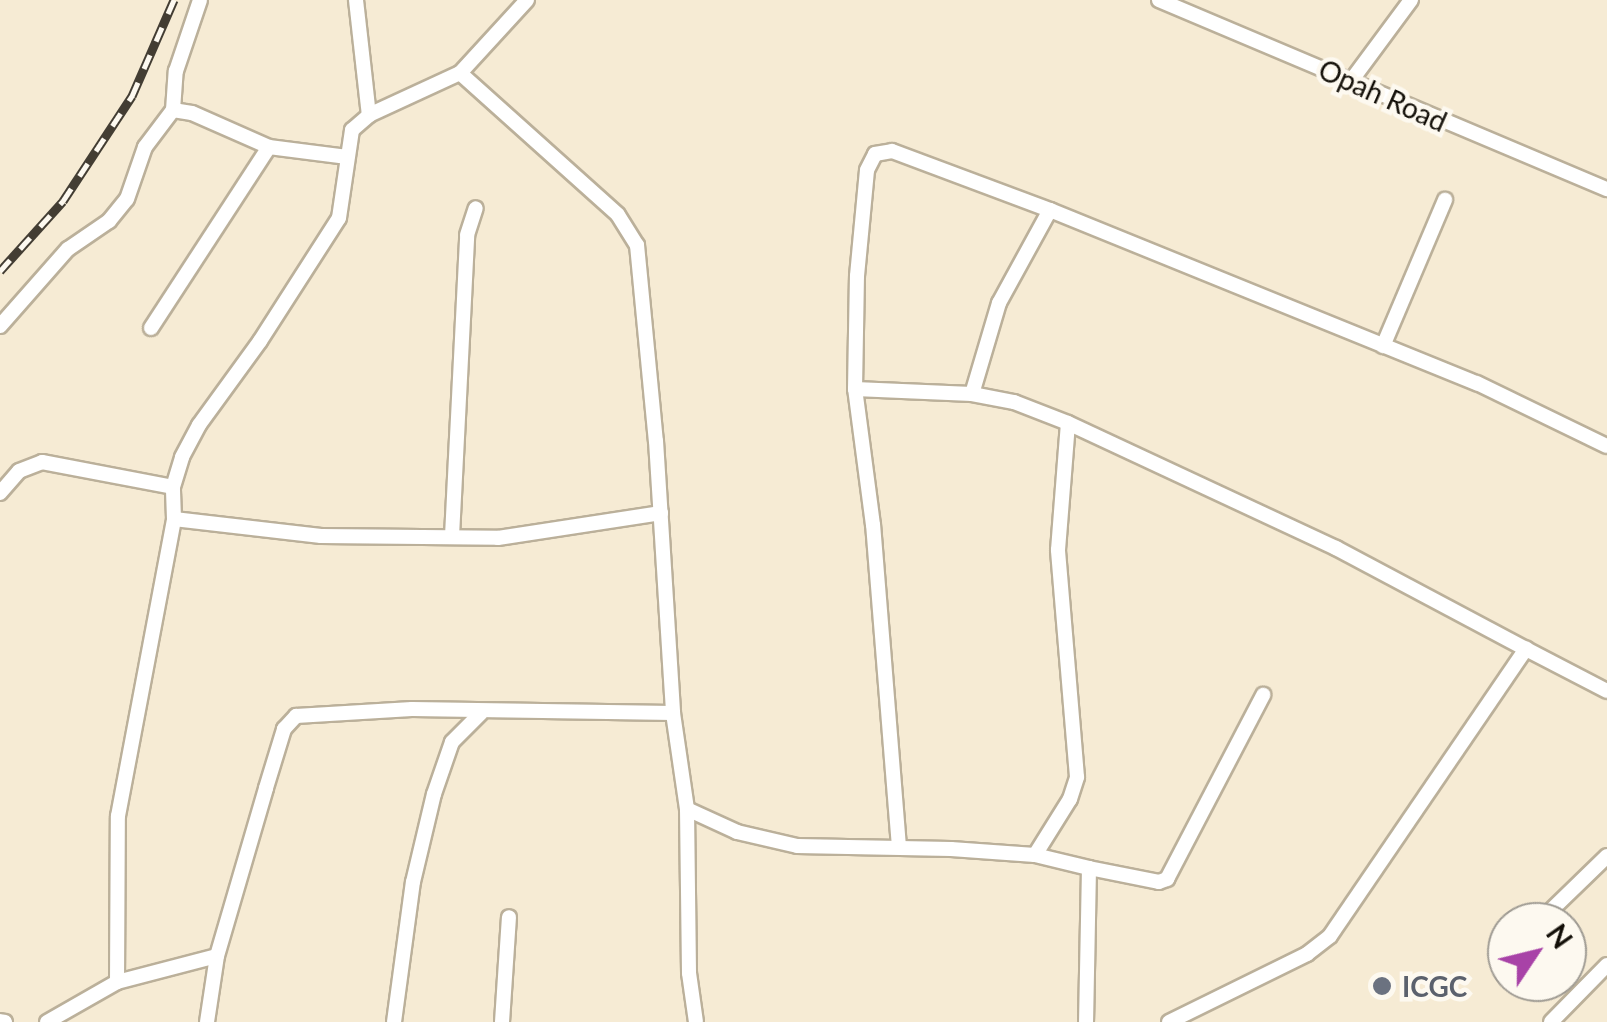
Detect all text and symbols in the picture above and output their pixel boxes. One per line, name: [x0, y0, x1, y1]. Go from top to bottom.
street label: Opah Road: [1314, 52, 1452, 138]
north arrow: [1487, 902, 1587, 1002]
text: N: [1540, 917, 1580, 955]
place label: ICGC: [1402, 969, 1467, 1003]
marker: ICGC: [1371, 975, 1393, 997]

